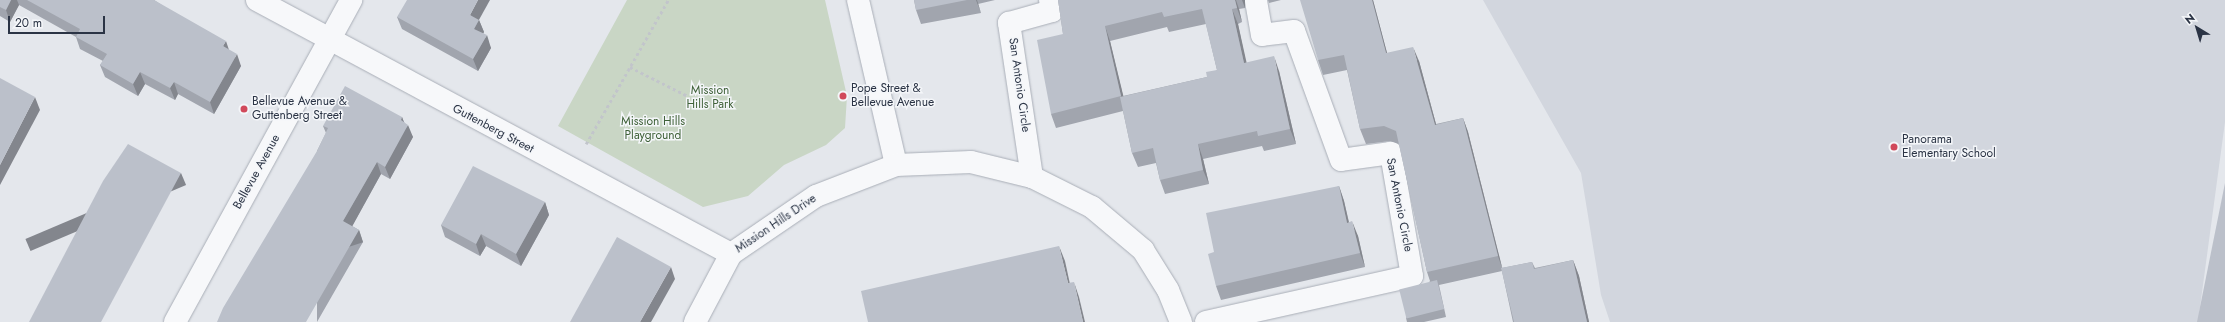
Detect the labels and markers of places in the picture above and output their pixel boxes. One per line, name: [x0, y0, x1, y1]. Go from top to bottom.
place label: Pope Street & Bellevue Avenue: [851, 82, 934, 110]
marker: Pope Street & Bellevue Avenue: [838, 91, 848, 101]
place label: Bellevue Avenue & Guttenberg Street: [252, 95, 347, 123]
marker: Bellevue Avenue & Guttenberg Street: [239, 104, 249, 114]
place label: Panorama Elementary School: [1902, 133, 1996, 161]
marker: Panorama Elementary School: [1889, 142, 1899, 152]

